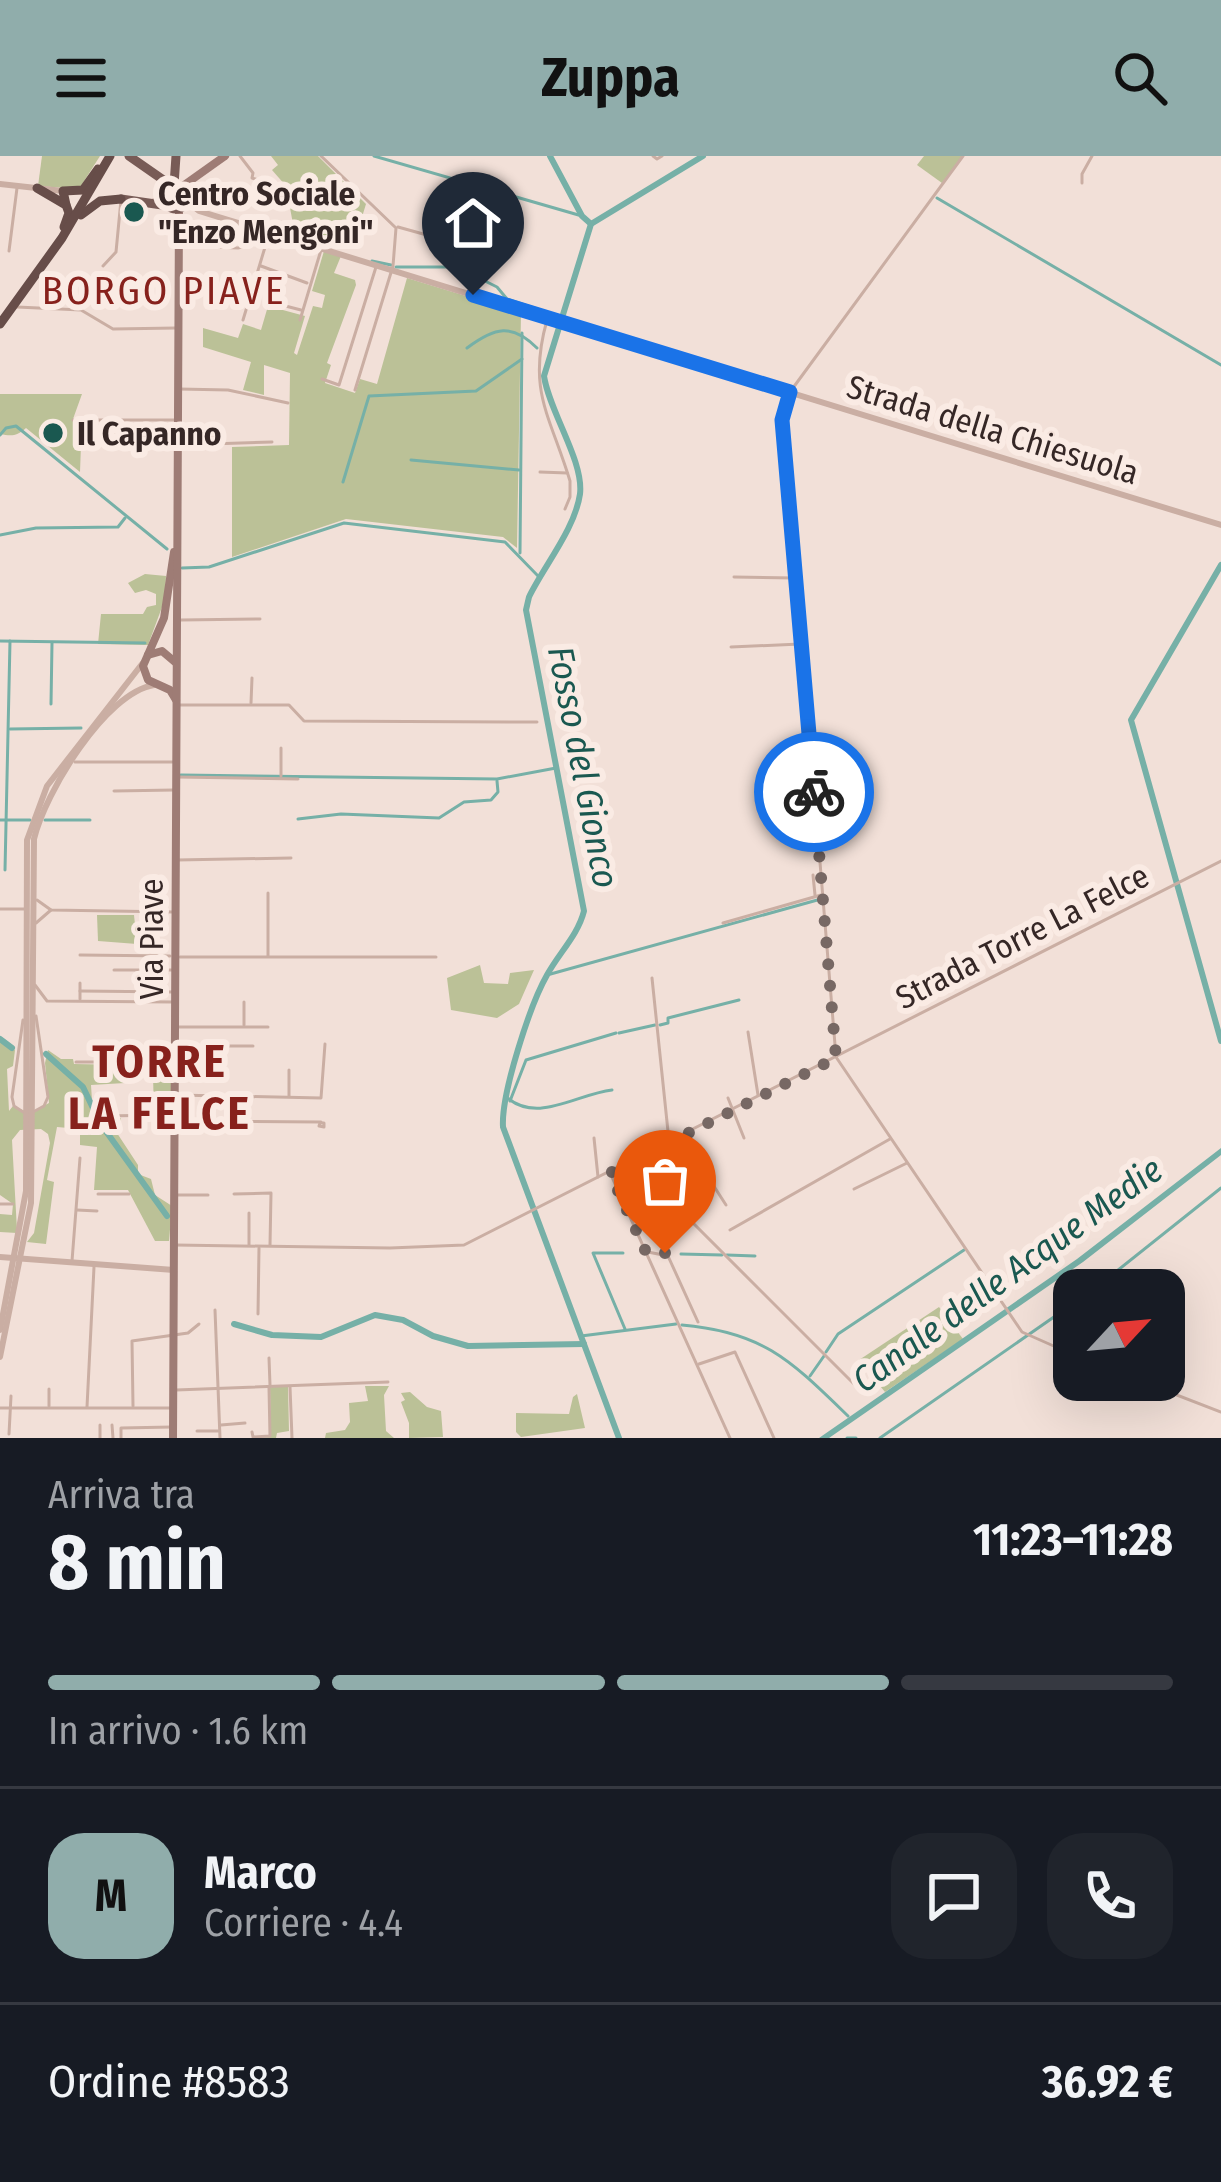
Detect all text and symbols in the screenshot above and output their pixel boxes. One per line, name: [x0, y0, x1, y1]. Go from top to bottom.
icon: menu: [48, 45, 114, 111]
icon: search: [1107, 45, 1173, 111]
text: Zuppa: [541, 46, 680, 110]
pin: [422, 172, 524, 295]
place label: Centro Sociale "Enzo Mengoni": [158, 174, 374, 252]
icon: home: [440, 190, 506, 256]
marker: Centro Sociale "Enzo Mengoni": [121, 199, 147, 225]
district label: BORGO PIAVE: [42, 268, 286, 314]
street label: Strada della Chiesuola: [842, 367, 1143, 493]
place label: Il Capanno: [77, 414, 221, 454]
marker: Il Capanno: [40, 420, 66, 446]
water label: Fosso del Gionco: [538, 643, 628, 892]
courier: [754, 732, 874, 852]
icon: bike: [781, 759, 847, 825]
street label: Strada Torre La Felce: [889, 856, 1156, 1018]
street label: Via Piave: [132, 878, 172, 1000]
district label: TORRE LA FELCE: [68, 1035, 252, 1141]
pin: [614, 1130, 716, 1253]
icon: bag: [632, 1148, 698, 1214]
water label: Canale delle Acque Medie: [844, 1148, 1171, 1402]
north arrow: [1053, 1269, 1185, 1401]
map controls: [1053, 1269, 1185, 1401]
text: Arriva tra: [48, 1472, 195, 1518]
text: 11:23–11:28: [973, 1513, 1173, 1567]
text: 8 min: [48, 1516, 226, 1610]
text: In arrivo · 1.6 km: [48, 1708, 308, 1754]
button: chat: [891, 1833, 1017, 1959]
button: phone: [1047, 1833, 1173, 1959]
text: Marco: [204, 1846, 317, 1900]
text: M: [95, 1869, 127, 1923]
text: Corriere · 4.4: [204, 1900, 403, 1946]
text: Ordine #8583: [48, 2055, 290, 2109]
text: 36.92 €: [1042, 2055, 1173, 2109]

